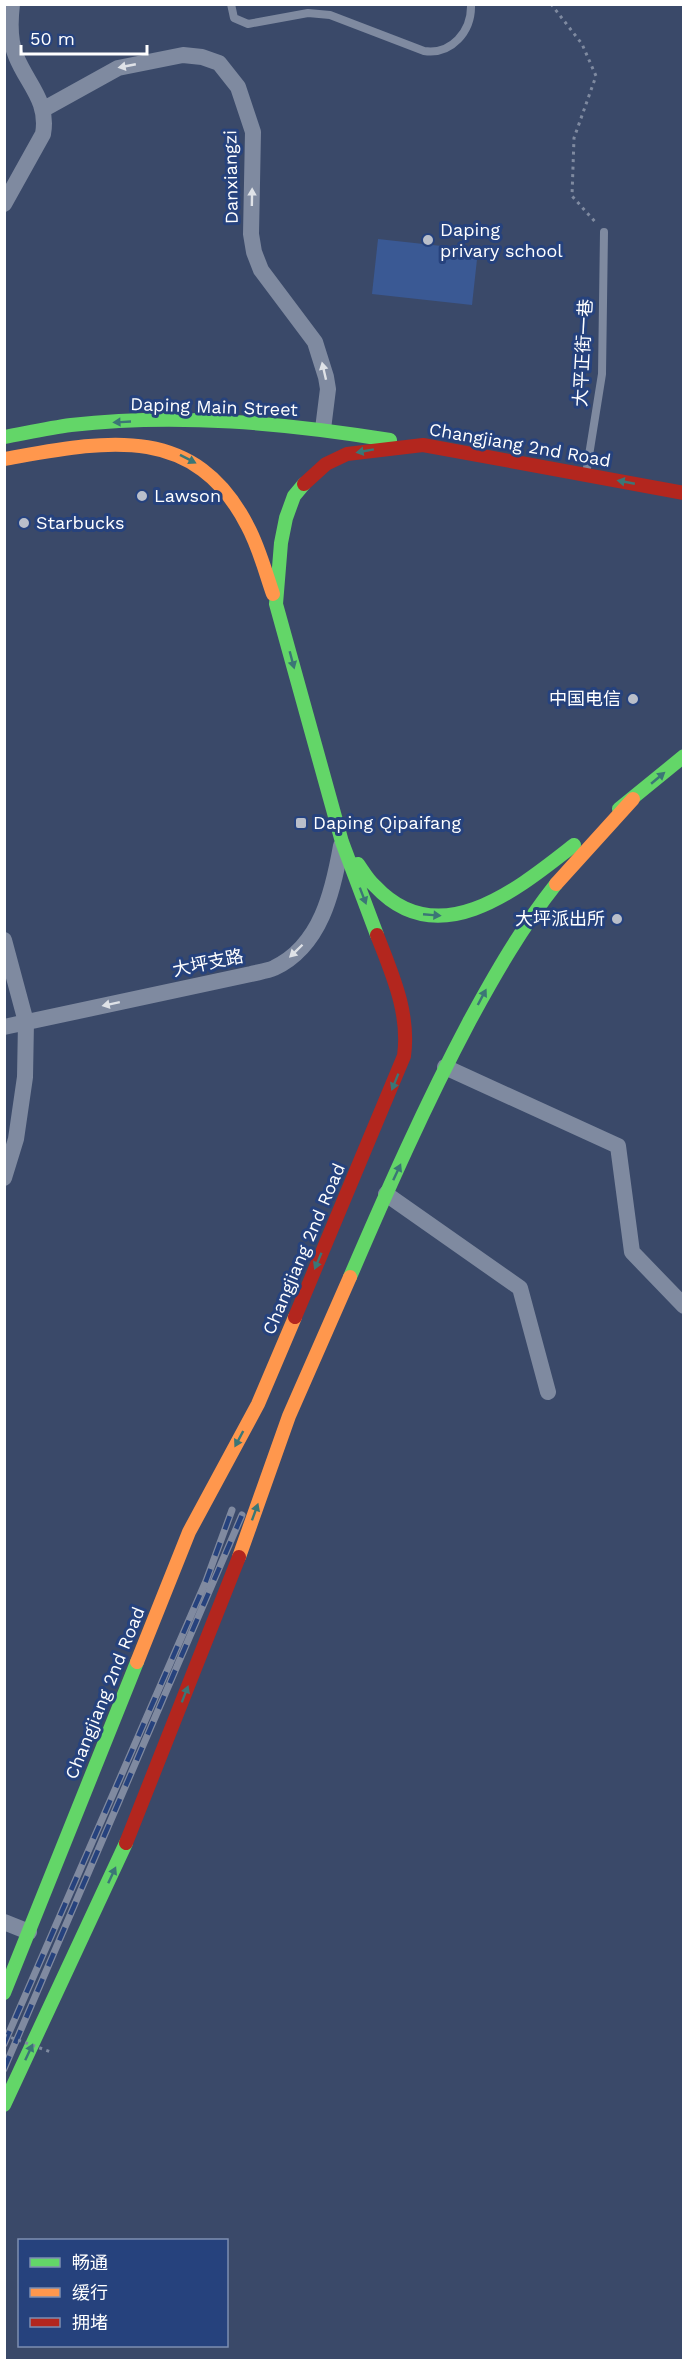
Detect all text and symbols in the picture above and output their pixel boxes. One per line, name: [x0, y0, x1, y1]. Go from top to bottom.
scale bar: [21, 18, 147, 56]
text: 50 m: [30, 28, 75, 49]
one-way arrow: [118, 62, 137, 71]
street label: Danxiangzi: [219, 130, 242, 224]
one-way arrow: [247, 188, 257, 207]
place label: Daping privary school: [440, 219, 563, 261]
marker: Daping privary school: [421, 233, 435, 247]
street label: 大平正街一巷: [569, 298, 596, 407]
one-way arrow: [319, 362, 329, 381]
street label: Daping Main Street: [130, 393, 299, 420]
one-way arrow: [113, 417, 132, 426]
street label: Changjiang 2nd Road: [428, 418, 613, 471]
one-way arrow: [355, 447, 374, 456]
one-way arrow: [179, 455, 196, 464]
one-way arrow: [617, 477, 636, 486]
place label: Lawson: [154, 485, 221, 506]
marker: Lawson: [135, 489, 149, 503]
place label: Starbucks: [36, 512, 125, 533]
marker: Starbucks: [17, 516, 31, 530]
one-way arrow: [287, 651, 297, 669]
place label: 中国电信: [549, 688, 621, 709]
marker: 中国电信: [626, 692, 640, 706]
one-way arrow: [650, 771, 666, 784]
place label: Daping Qipaifang: [313, 812, 461, 833]
marker: Daping Qipaifang: [294, 816, 308, 830]
one-way arrow: [358, 888, 368, 906]
place label: 大坪派出所: [515, 908, 605, 929]
one-way arrow: [423, 910, 442, 920]
marker: 大坪派出所: [610, 912, 624, 926]
one-way arrow: [288, 944, 303, 958]
street label: 大坪支路: [170, 945, 245, 980]
one-way arrow: [477, 988, 487, 1005]
one-way arrow: [101, 1000, 120, 1009]
one-way arrow: [390, 1073, 399, 1091]
street label: Changjiang 2nd Road: [258, 1160, 349, 1338]
one-way arrow: [392, 1163, 402, 1181]
one-way arrow: [314, 1253, 323, 1270]
one-way arrow: [234, 1431, 244, 1448]
one-way arrow: [250, 1503, 260, 1521]
street label: Changjiang 2nd Road: [60, 1604, 149, 1782]
one-way arrow: [181, 1685, 190, 1703]
one-way arrow: [107, 1866, 116, 1883]
one-way arrow: [25, 2043, 34, 2060]
legend: [18, 2239, 228, 2347]
text: 畅通: [72, 2252, 108, 2273]
text: 缓行: [72, 2282, 108, 2303]
text: 拥堵: [72, 2312, 108, 2333]

